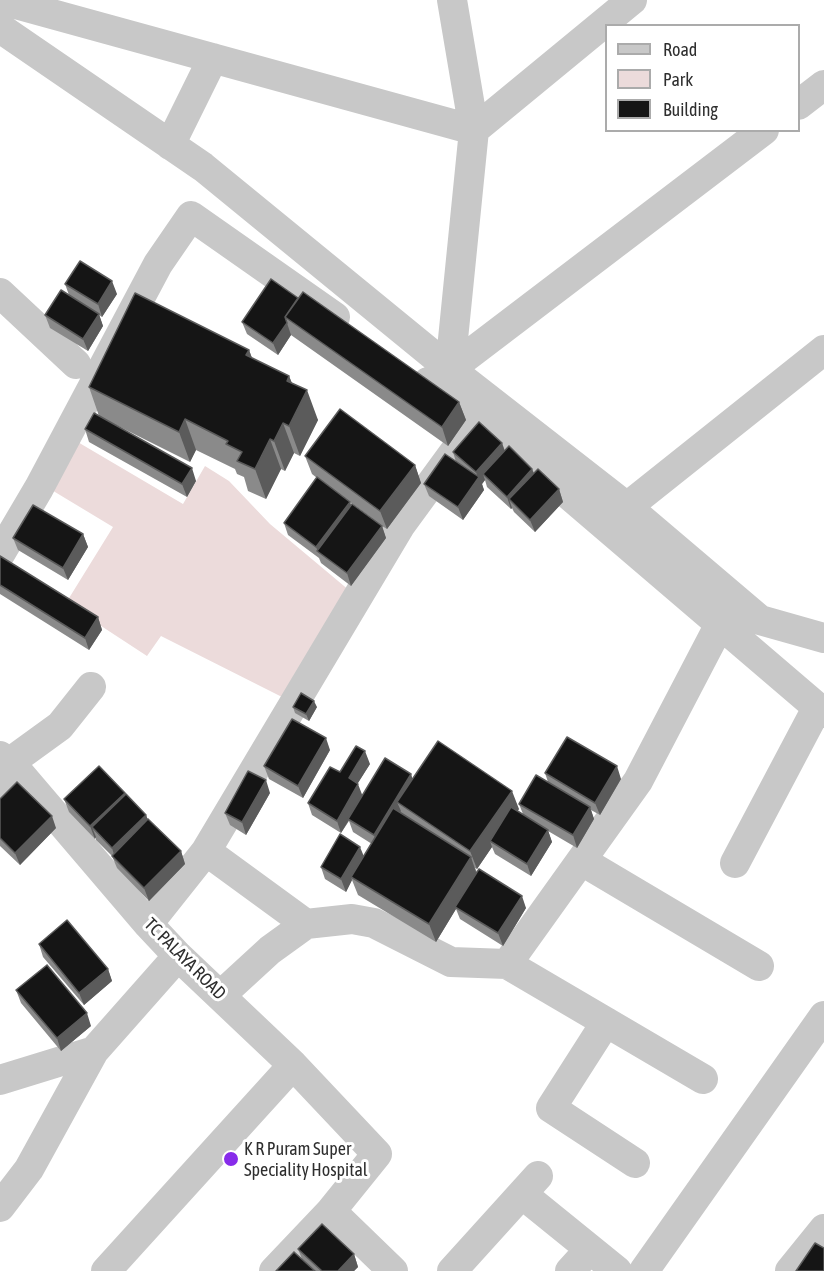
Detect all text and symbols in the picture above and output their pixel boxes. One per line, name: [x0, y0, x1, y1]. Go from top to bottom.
legend: [605, 24, 800, 132]
text: Road: [663, 39, 697, 60]
text: Park: [663, 69, 693, 90]
text: Building: [663, 99, 718, 120]
street label: TC PALAYA ROAD: [140, 914, 230, 1004]
place label: K R Puram Super Speciality Hospital: [244, 1138, 368, 1180]
marker: K R Puram Super Speciality Hospital: [222, 1150, 240, 1168]

